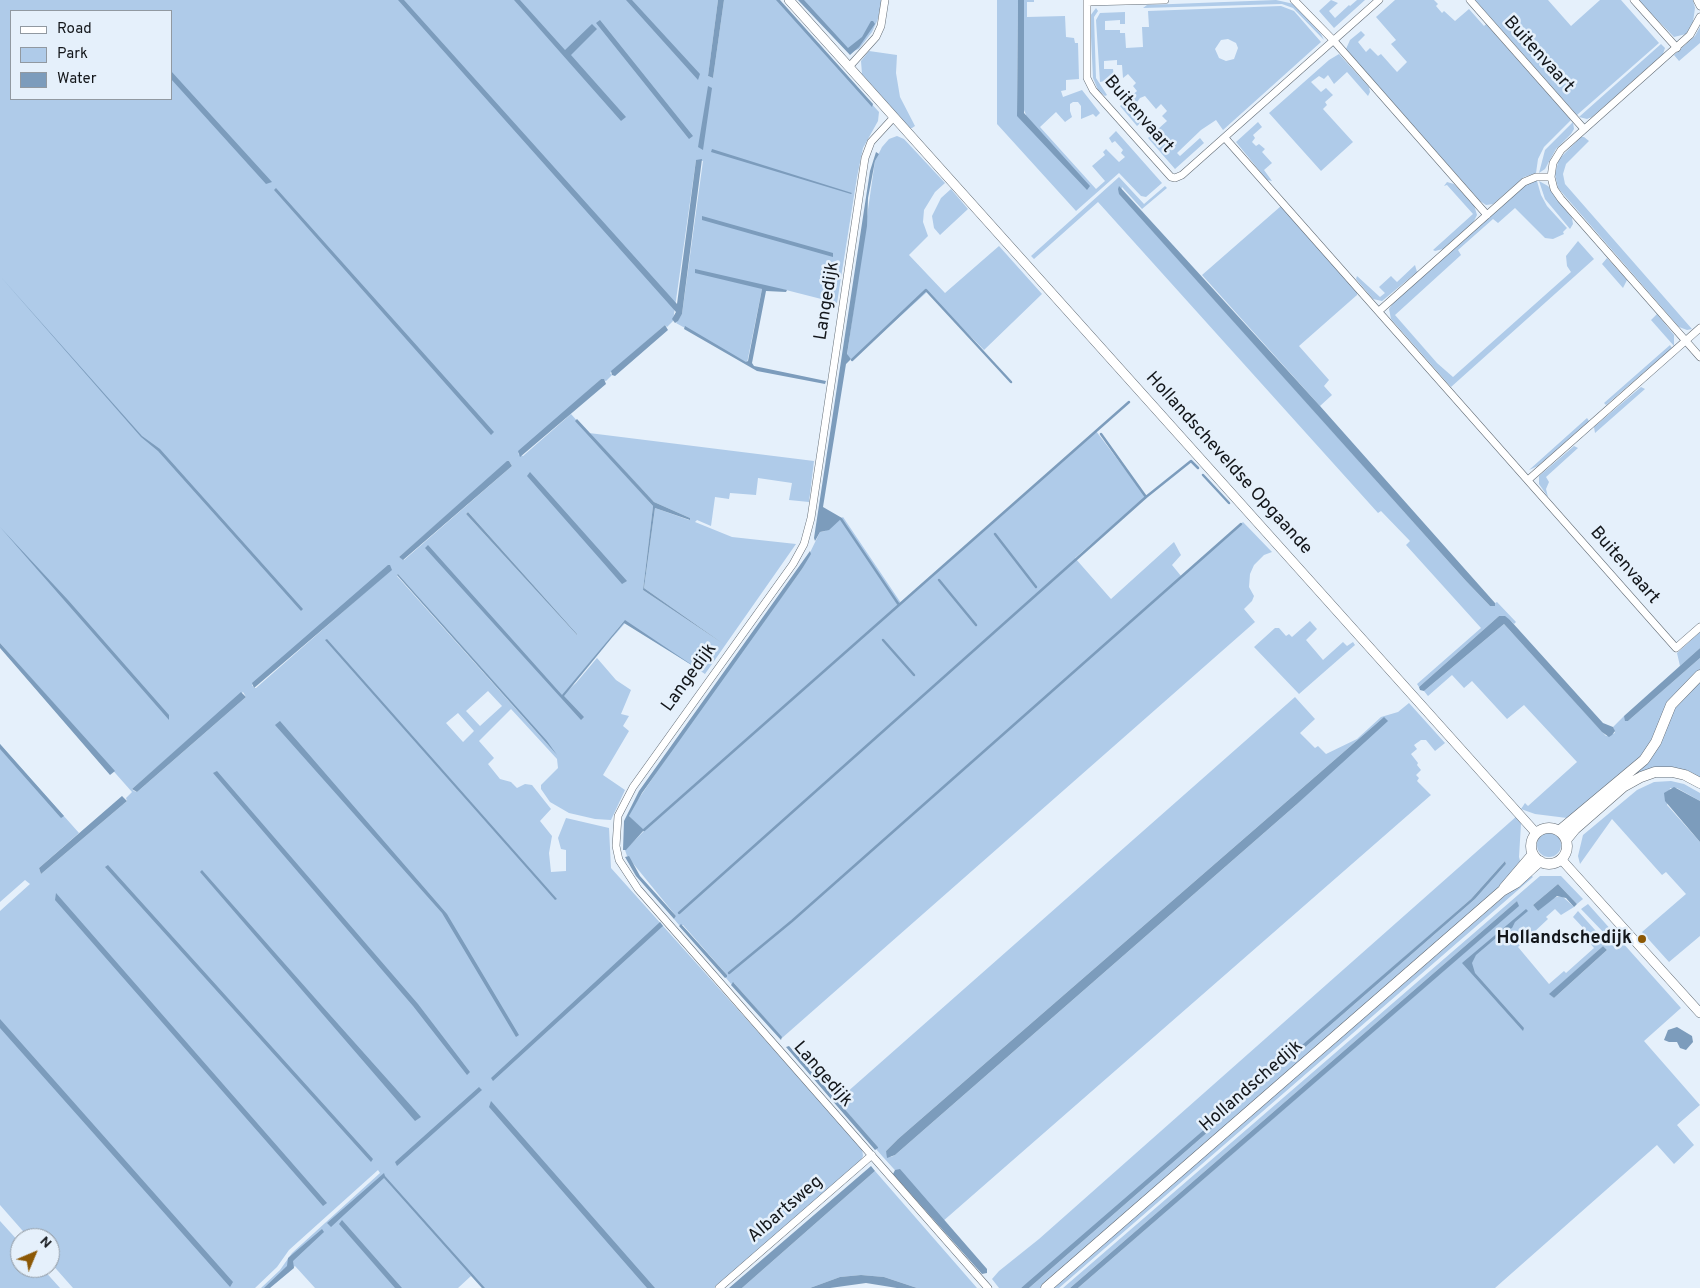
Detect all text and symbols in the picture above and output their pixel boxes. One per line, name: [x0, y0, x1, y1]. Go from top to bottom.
legend: [10, 10, 172, 100]
street label: Buitenvaart: [1498, 12, 1578, 98]
text: Road: [57, 20, 92, 39]
text: Park: [57, 45, 88, 64]
text: Water: [57, 70, 96, 89]
street label: Buitenvaart: [1099, 72, 1177, 158]
street label: Langedijk: [811, 260, 845, 342]
street label: Hollandscheveldse Opgaande: [1140, 368, 1316, 560]
street label: Buitenvaart: [1585, 523, 1663, 609]
street label: Langedijk: [658, 639, 722, 717]
place label: Hollandschedijk: [1496, 928, 1632, 950]
marker: Hollandschedijk: [1636, 933, 1648, 945]
street label: Hollandschedijk: [1196, 1036, 1308, 1138]
street label: Langedijk: [788, 1038, 856, 1112]
street label: Albartsweg: [744, 1172, 828, 1248]
north arrow: [10, 1228, 60, 1278]
text: N: [36, 1233, 55, 1252]

